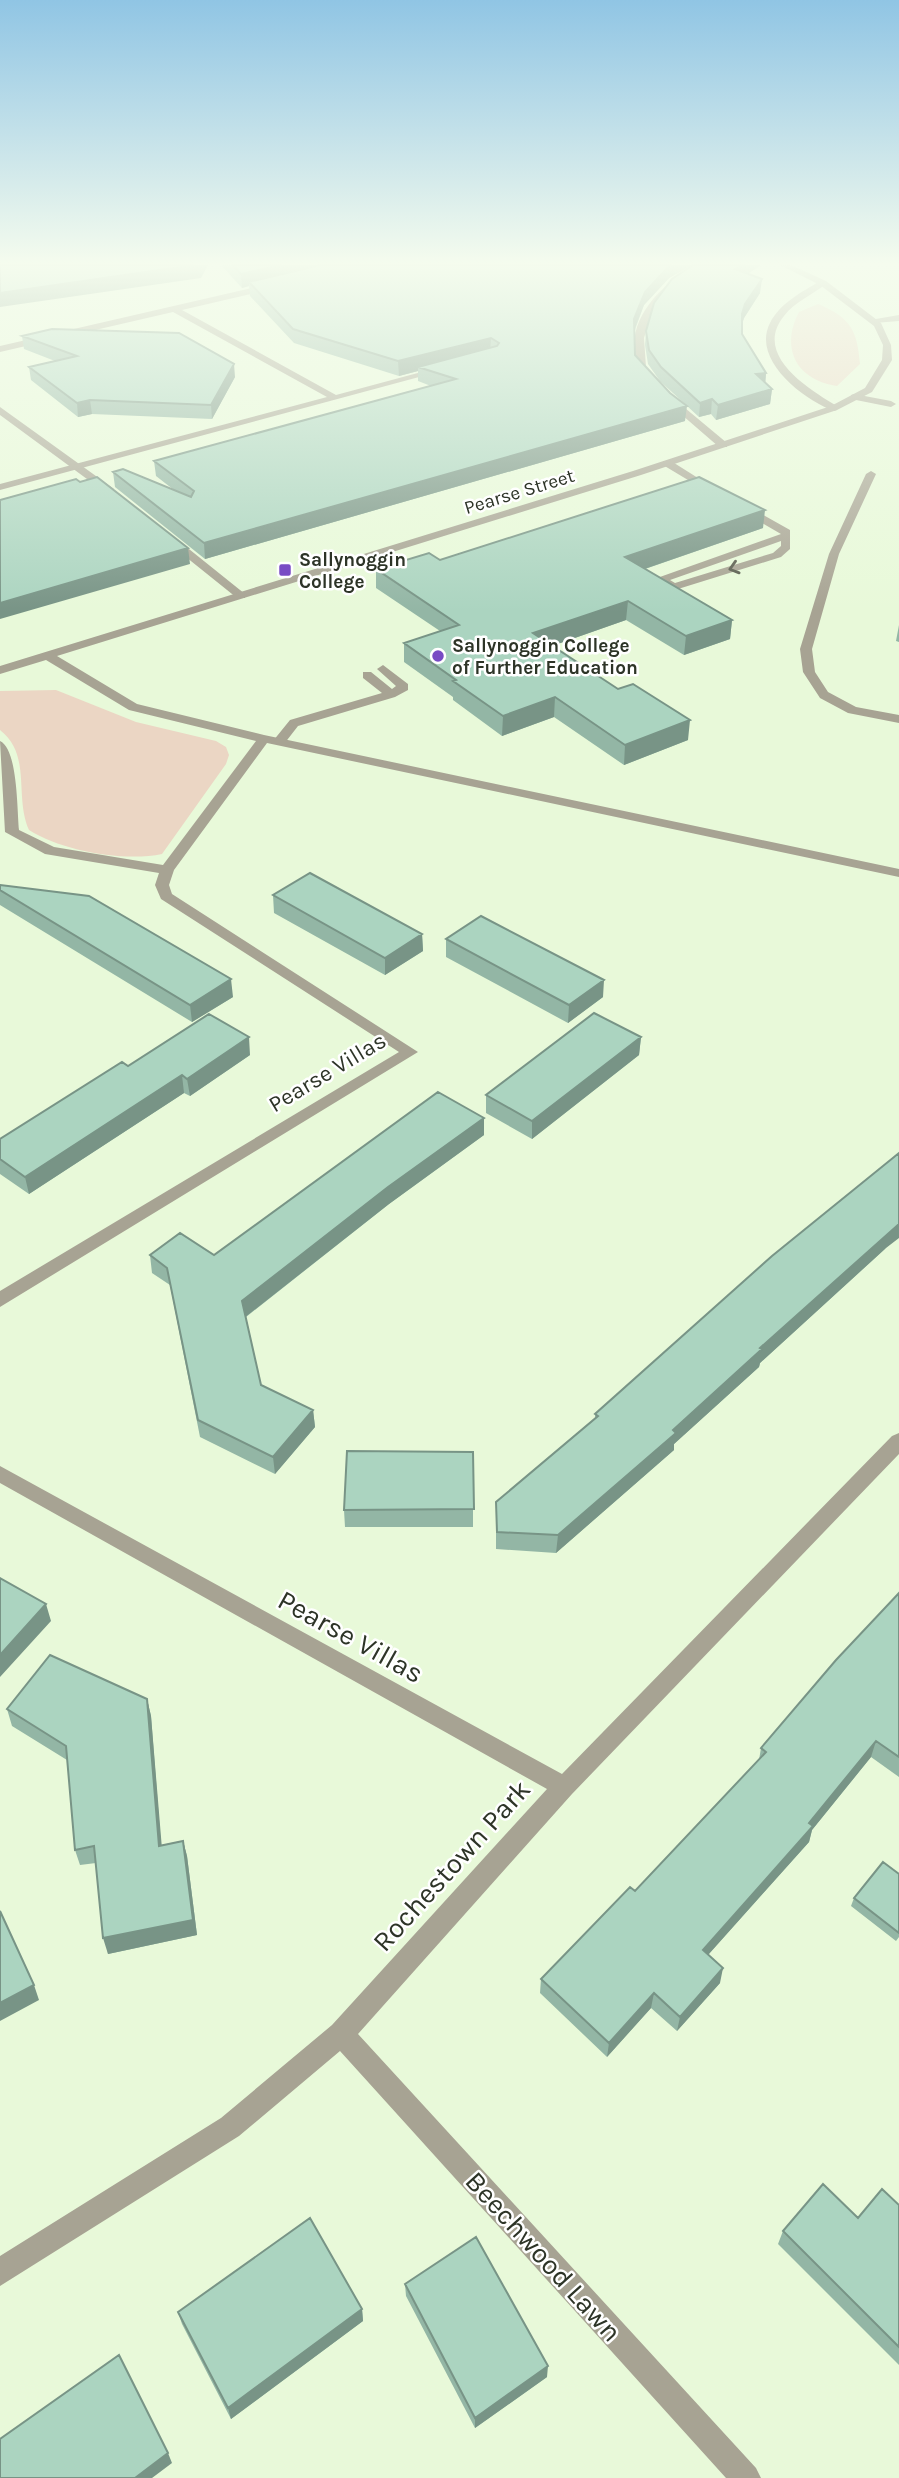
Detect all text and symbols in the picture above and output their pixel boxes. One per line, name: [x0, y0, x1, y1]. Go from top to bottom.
street label: Pearse Street: [462, 465, 577, 519]
place label: Sallynoggin College: [299, 549, 406, 593]
one-way arrow: [728, 560, 740, 575]
marker: Sallynoggin College: [277, 562, 293, 578]
place label: Sallynoggin College of Further Education: [452, 635, 638, 679]
marker: Sallynoggin College of Further Education: [430, 648, 446, 664]
street label: Pearse Villas: [264, 1027, 391, 1118]
street label: Pearse Villas: [272, 1583, 429, 1690]
street label: Rochestown Park: [366, 1773, 537, 1958]
street label: Beechwood Lawn: [459, 2165, 629, 2348]

